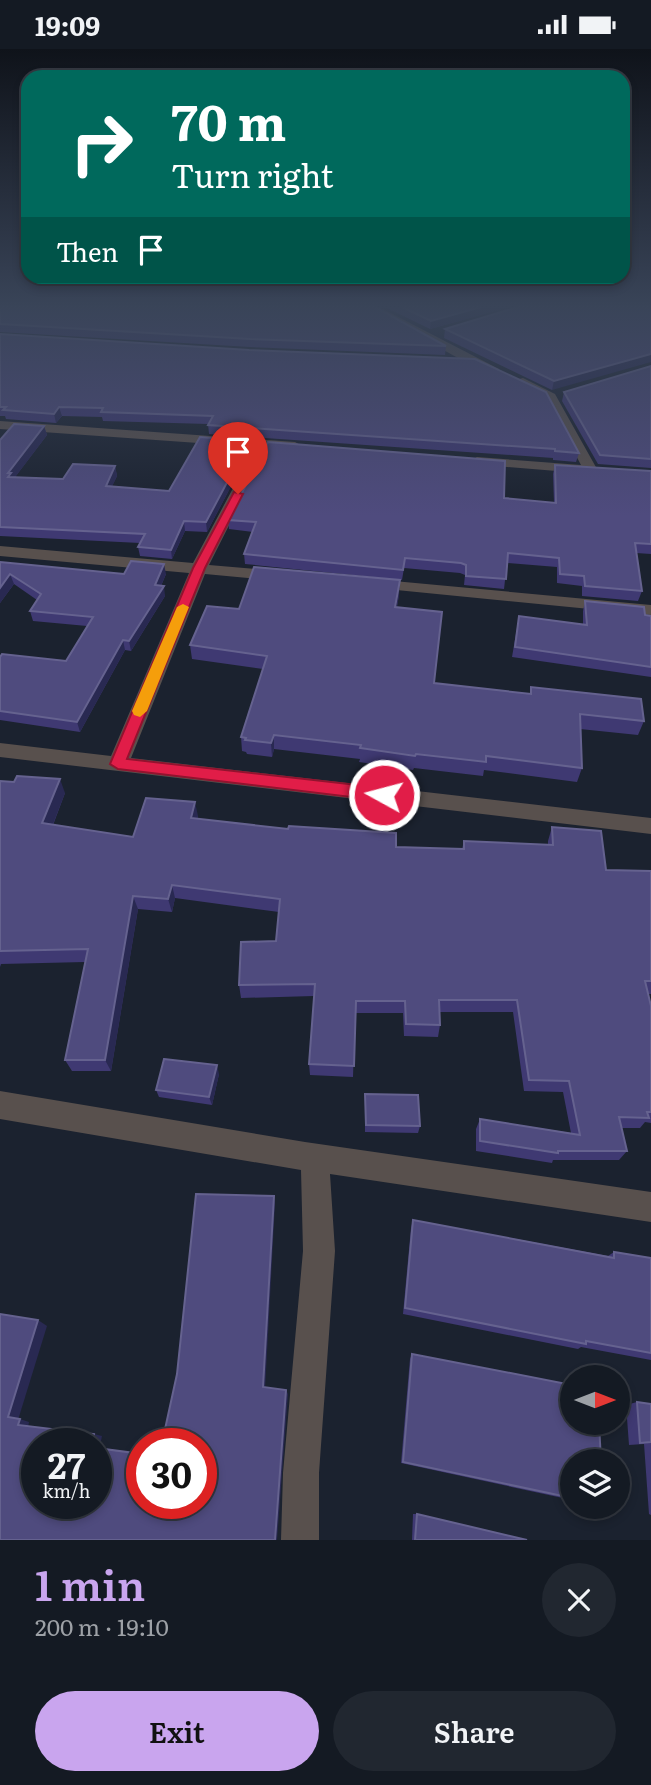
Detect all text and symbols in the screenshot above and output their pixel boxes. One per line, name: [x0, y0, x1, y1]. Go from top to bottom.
text: 19:09: [35, 5, 100, 44]
text: 70 m: [171, 83, 286, 156]
icon: right: [56, 98, 147, 189]
text: Turn right: [171, 150, 333, 198]
text: Then: [56, 231, 118, 270]
icon: arrive: [132, 231, 170, 269]
pin: [208, 422, 268, 494]
icon: arrive: [219, 433, 257, 471]
position arrow: [347, 758, 421, 832]
north arrow: [560, 1365, 630, 1435]
map controls: [560, 1365, 630, 1519]
speed limit sign: 30: [126, 1428, 217, 1519]
text: 27: [48, 1438, 85, 1490]
button: layers: [560, 1449, 630, 1519]
text: km/h: [43, 1477, 90, 1504]
text: 1 min: [35, 1552, 145, 1614]
button: close: [542, 1563, 616, 1637]
text: 200 m · 19:10: [35, 1609, 169, 1643]
button: Exit: [35, 1691, 319, 1771]
button: Share: [333, 1691, 616, 1771]

